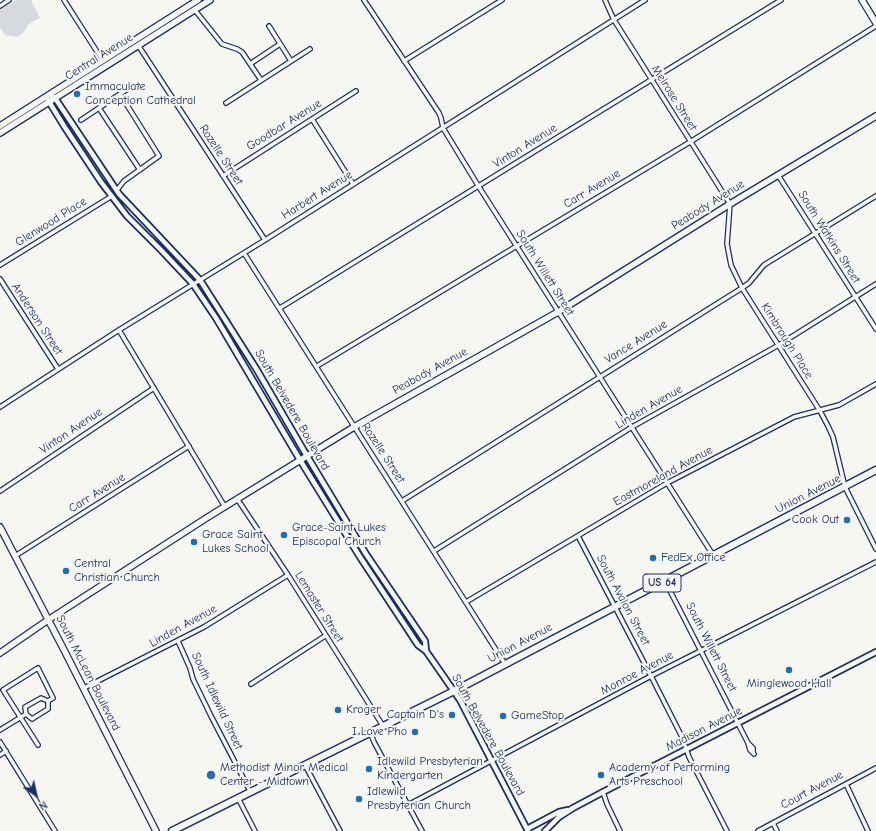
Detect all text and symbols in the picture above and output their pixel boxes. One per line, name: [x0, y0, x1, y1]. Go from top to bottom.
street label: Central Avenue: [62, 30, 136, 84]
street label: Melrose Street: [648, 63, 700, 133]
place label: Immaculate Conception Cathedral: [85, 80, 196, 108]
marker: Immaculate Conception Cathedral: [72, 89, 82, 99]
street label: Goodbar Avenue: [244, 96, 324, 154]
street label: Vinton Avenue: [490, 121, 560, 171]
street label: Rozelle Street: [196, 122, 246, 188]
street label: Carr Avenue: [561, 166, 623, 212]
street label: Harbert Avenue: [279, 167, 355, 223]
street label: Peabody Avenue: [669, 177, 747, 233]
street label: South Watkins Street: [795, 188, 863, 286]
street label: Glenwood Place: [13, 194, 89, 250]
street label: South Willett Street: [513, 228, 577, 318]
street label: Anderson Street: [8, 280, 66, 358]
street label: Kimbrough Place: [758, 300, 816, 382]
street label: Vance Avenue: [602, 317, 670, 367]
street label: Peabody Avenue: [390, 344, 470, 398]
street label: South Belvedere Boulevard: [251, 347, 333, 473]
street label: Linden Avenue: [613, 382, 685, 432]
street label: Vinton Avenue: [37, 405, 105, 457]
street label: Rozelle Street: [358, 420, 408, 486]
street label: Eastmoreland Avenue: [611, 443, 715, 509]
street label: Carr Avenue: [66, 470, 128, 516]
street label: Union Avenue: [773, 471, 843, 517]
place label: Cook Out: [792, 513, 839, 527]
marker: Cook Out: [842, 515, 852, 525]
place label: Grace-Saint Lukes Episcopal Church: [292, 521, 386, 549]
place label: Grace Saint Lukes School: [202, 528, 269, 556]
marker: Grace-Saint Lukes Episcopal Church: [279, 530, 289, 540]
marker: Grace Saint Lukes School: [189, 537, 199, 547]
place label: FedEx Office: [661, 551, 725, 565]
street label: South Avalon Street: [593, 552, 653, 648]
marker: FedEx Office: [648, 553, 658, 563]
place label: Central Christian Church: [74, 557, 160, 585]
marker: Central Christian Church: [61, 566, 71, 576]
street label: Lemaster Street: [291, 569, 347, 645]
road number: US 64: [643, 574, 681, 592]
street label: South Willett Street: [682, 600, 740, 694]
street label: Linden Avenue: [147, 602, 219, 650]
street label: South McLean Boulevard: [53, 613, 123, 733]
street label: Union Avenue: [485, 620, 555, 666]
street label: Monroe Avenue: [598, 648, 676, 698]
street label: South Idlewild Street: [188, 650, 246, 752]
marker: Minglewood Hall: [784, 665, 794, 675]
street label: South Belvedere Boulevard: [448, 672, 528, 798]
place label: Minglewood Hall: [747, 677, 831, 691]
place label: Kroger: [346, 703, 381, 717]
street label: Madison Avenue: [663, 704, 745, 754]
marker: Kroger: [333, 705, 343, 715]
place label: Captain D's: [387, 708, 444, 722]
place label: GameStop: [511, 709, 564, 723]
marker: Captain D's: [447, 710, 457, 720]
marker: GameStop: [498, 711, 508, 721]
place label: I Love Pho: [352, 725, 407, 739]
marker: I Love Pho: [410, 727, 420, 737]
place label: Idlewild Presbyterian Kindergarten: [377, 755, 483, 783]
place label: Methodist Minor Medical Center - Midtown: [220, 761, 348, 789]
place label: Academy of Performing Arts Preschool: [609, 761, 730, 789]
marker: Idlewild Presbyterian Kindergarten: [364, 764, 374, 774]
street label: Court Avenue: [778, 768, 846, 812]
marker: Methodist Minor Medical Center - Midtown: [205, 769, 217, 781]
marker: Academy of Performing Arts Preschool: [596, 770, 606, 780]
north arrow: [16, 775, 56, 815]
place label: Idlewild Presbyterian Church: [367, 785, 471, 813]
marker: Idlewild Presbyterian Church: [354, 794, 364, 804]
text: N: [36, 798, 50, 813]

